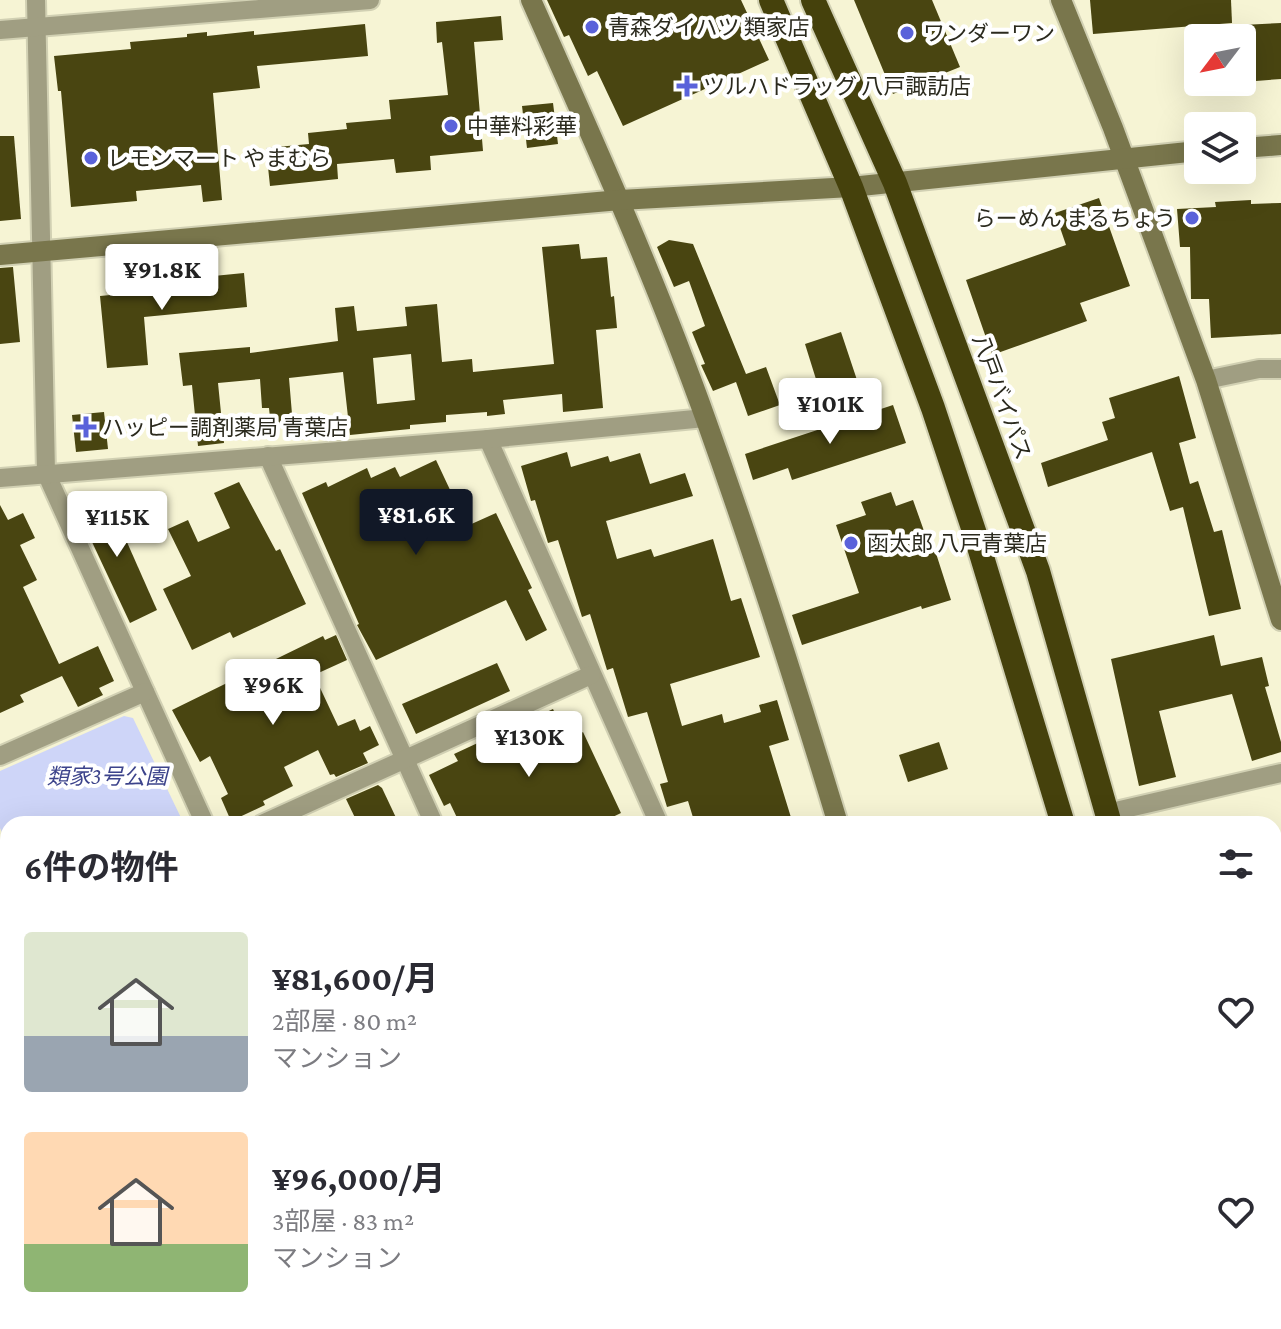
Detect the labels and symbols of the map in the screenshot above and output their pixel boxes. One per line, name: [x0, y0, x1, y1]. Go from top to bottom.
place label: 青森ダイハツ 類家店: [608, 15, 810, 40]
marker: 青森ダイハツ 類家店: [583, 18, 601, 36]
place label: ワンダーワン: [923, 21, 1055, 46]
marker: ワンダーワン: [898, 24, 916, 42]
north arrow: [1184, 24, 1256, 96]
place label: ツルハドラッグ 八戸諏訪店: [703, 74, 971, 99]
marker: ツルハドラッグ 八戸諏訪店: [678, 77, 696, 95]
place label: 中華料彩華: [467, 114, 577, 139]
marker: 中華料彩華: [442, 117, 460, 135]
place label: レモンマート やまむら: [107, 146, 331, 171]
marker: レモンマート やまむら: [82, 149, 100, 167]
place label: らーめん まるちょう: [974, 206, 1176, 231]
marker: らーめん まるちょう: [1183, 209, 1201, 227]
pin: ¥91.8K: [97, 244, 227, 312]
street label: 八戸バイパス: [968, 331, 1036, 463]
pin: ¥101K: [774, 378, 886, 446]
place label: ハッピー調剤薬局 青葉店: [102, 415, 348, 440]
marker: ハッピー調剤薬局 青葉店: [77, 418, 95, 436]
pin: ¥81.6K: [351, 489, 481, 557]
pin: ¥115K: [61, 491, 173, 559]
place label: 函太郎 八戸青葉店: [867, 531, 1047, 556]
marker: 函太郎 八戸青葉店: [842, 534, 860, 552]
pin: ¥96K: [226, 659, 320, 727]
pin: ¥130K: [473, 711, 585, 779]
park label: 類家3号公園: [47, 764, 170, 789]

